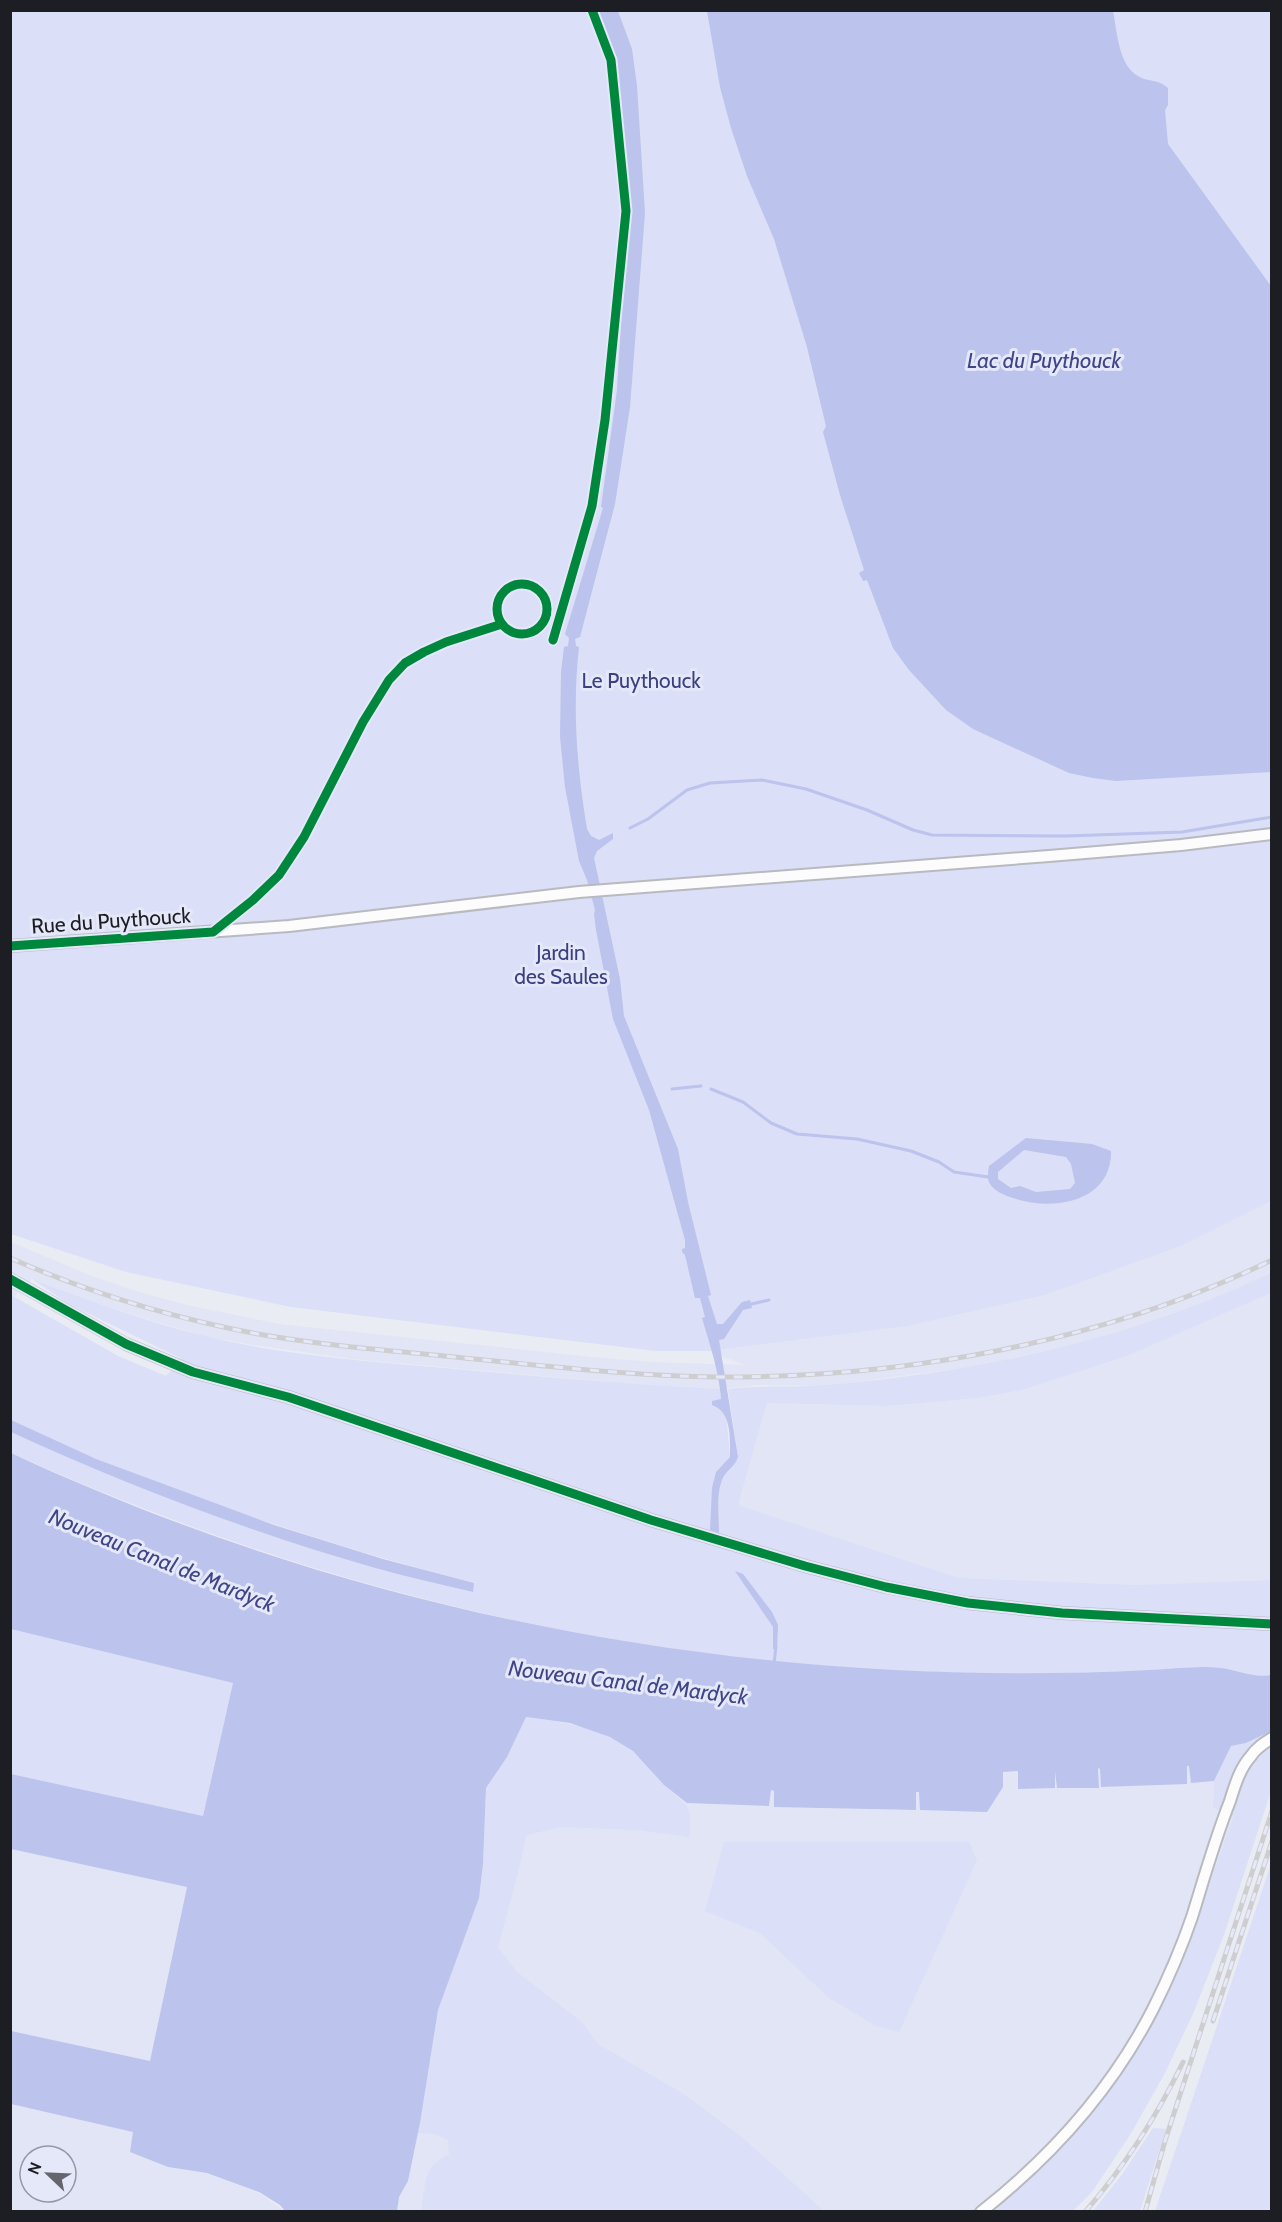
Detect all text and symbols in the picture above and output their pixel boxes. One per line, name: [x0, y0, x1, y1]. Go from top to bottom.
water label: Lac du Puythouck: [967, 347, 1121, 374]
park label: Le Puythouck: [581, 668, 701, 693]
street label: Rue du Puythouck: [30, 902, 192, 939]
park label: Jardin des Saules: [514, 940, 608, 989]
water label: Nouveau Canal de Mardyck: [45, 1503, 279, 1618]
water label: Nouveau Canal de Mardyck: [507, 1654, 750, 1711]
north arrow: [18, 2144, 78, 2204]
text: N: [24, 2159, 46, 2177]

